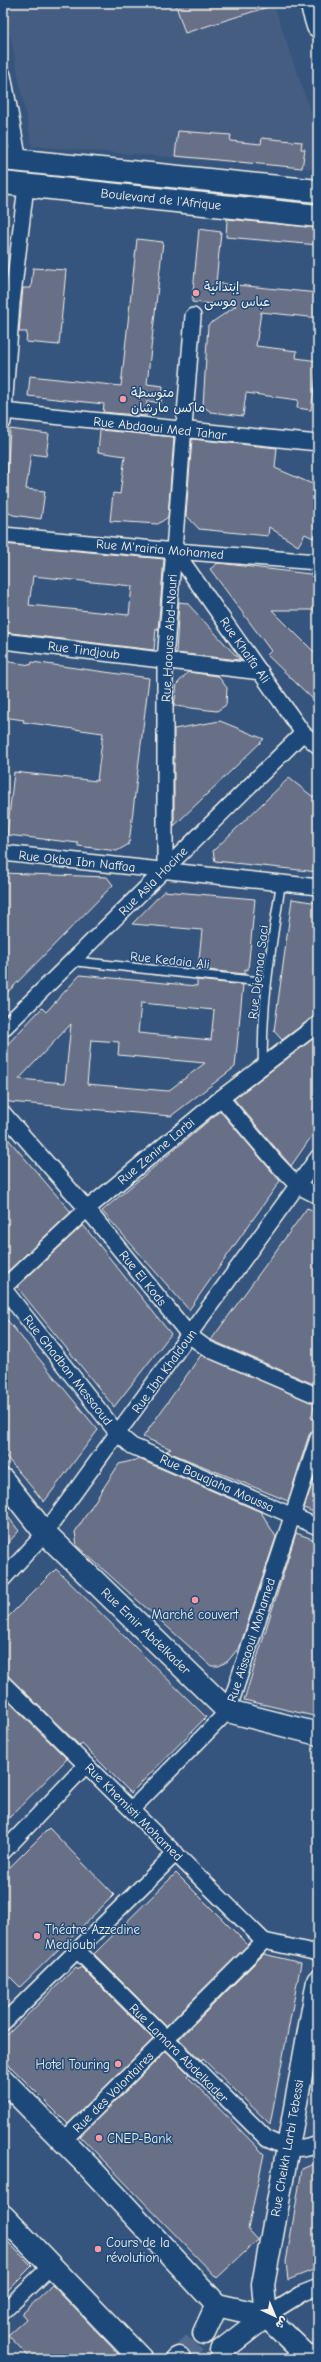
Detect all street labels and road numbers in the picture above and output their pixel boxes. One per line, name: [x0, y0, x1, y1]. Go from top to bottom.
street label: Boulevard de l'Afrique: [100, 185, 222, 213]
street label: Rue Abdaoui Med Tahar: [93, 414, 228, 443]
street label: Rue M'rairia Mohamed: [96, 536, 224, 562]
street label: Rue Haouas Abd-Nouri: [158, 574, 180, 702]
street label: Rue Khalfa Ali: [217, 614, 273, 686]
street label: Rue Tindjoub: [47, 638, 121, 662]
street label: Rue Asla Hocine: [115, 843, 191, 919]
street label: Rue Okba Ibn Naffaa: [18, 847, 136, 875]
street label: Rue Djemaa Saci: [245, 924, 271, 1020]
street label: Rue Kedaia Ali: [129, 948, 211, 972]
street label: Rue Zenine Larbi: [115, 1115, 197, 1187]
street label: Rue El Kods: [116, 1247, 170, 1309]
street label: Rue Ghadban Messaoud: [20, 1312, 116, 1428]
street label: Rue Ibn Khaldoun: [128, 1326, 200, 1416]
street label: Rue Bouajaha Moussa: [158, 1451, 276, 1515]
street label: Rue Aïssaoui Mohamed: [224, 1576, 278, 1704]
street label: Rue Emir Abdelkader: [98, 1585, 194, 1678]
street label: Rue Khemisti Mohamed: [82, 1760, 186, 1864]
street label: Rue Lamara Abdelkader: [126, 2000, 232, 2106]
street label: Rue des Volontaires: [69, 2048, 157, 2136]
street label: Rue Cheikh Larbi Tebessi: [268, 2078, 306, 2218]

